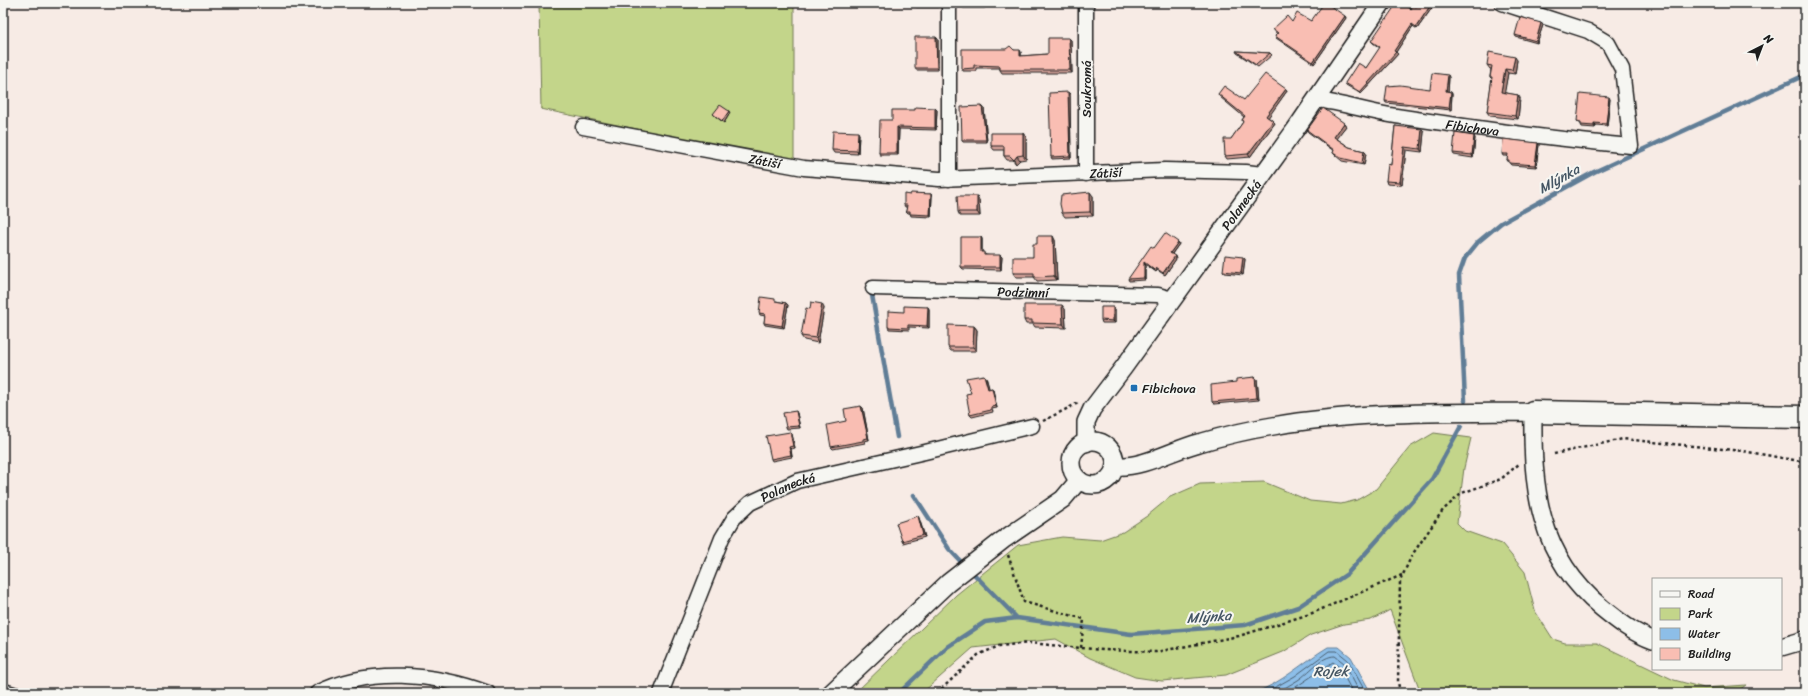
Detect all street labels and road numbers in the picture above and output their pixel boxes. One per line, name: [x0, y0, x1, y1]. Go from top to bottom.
street label: Soukromá: [1075, 60, 1098, 117]
street label: Fibichova: [1444, 112, 1501, 142]
street label: Zátiší: [747, 146, 784, 175]
street label: Zátiší: [1089, 160, 1124, 185]
street label: Polanecká: [1215, 174, 1268, 235]
street label: Podzimní: [997, 280, 1051, 304]
street label: Polanecká: [756, 466, 818, 508]

